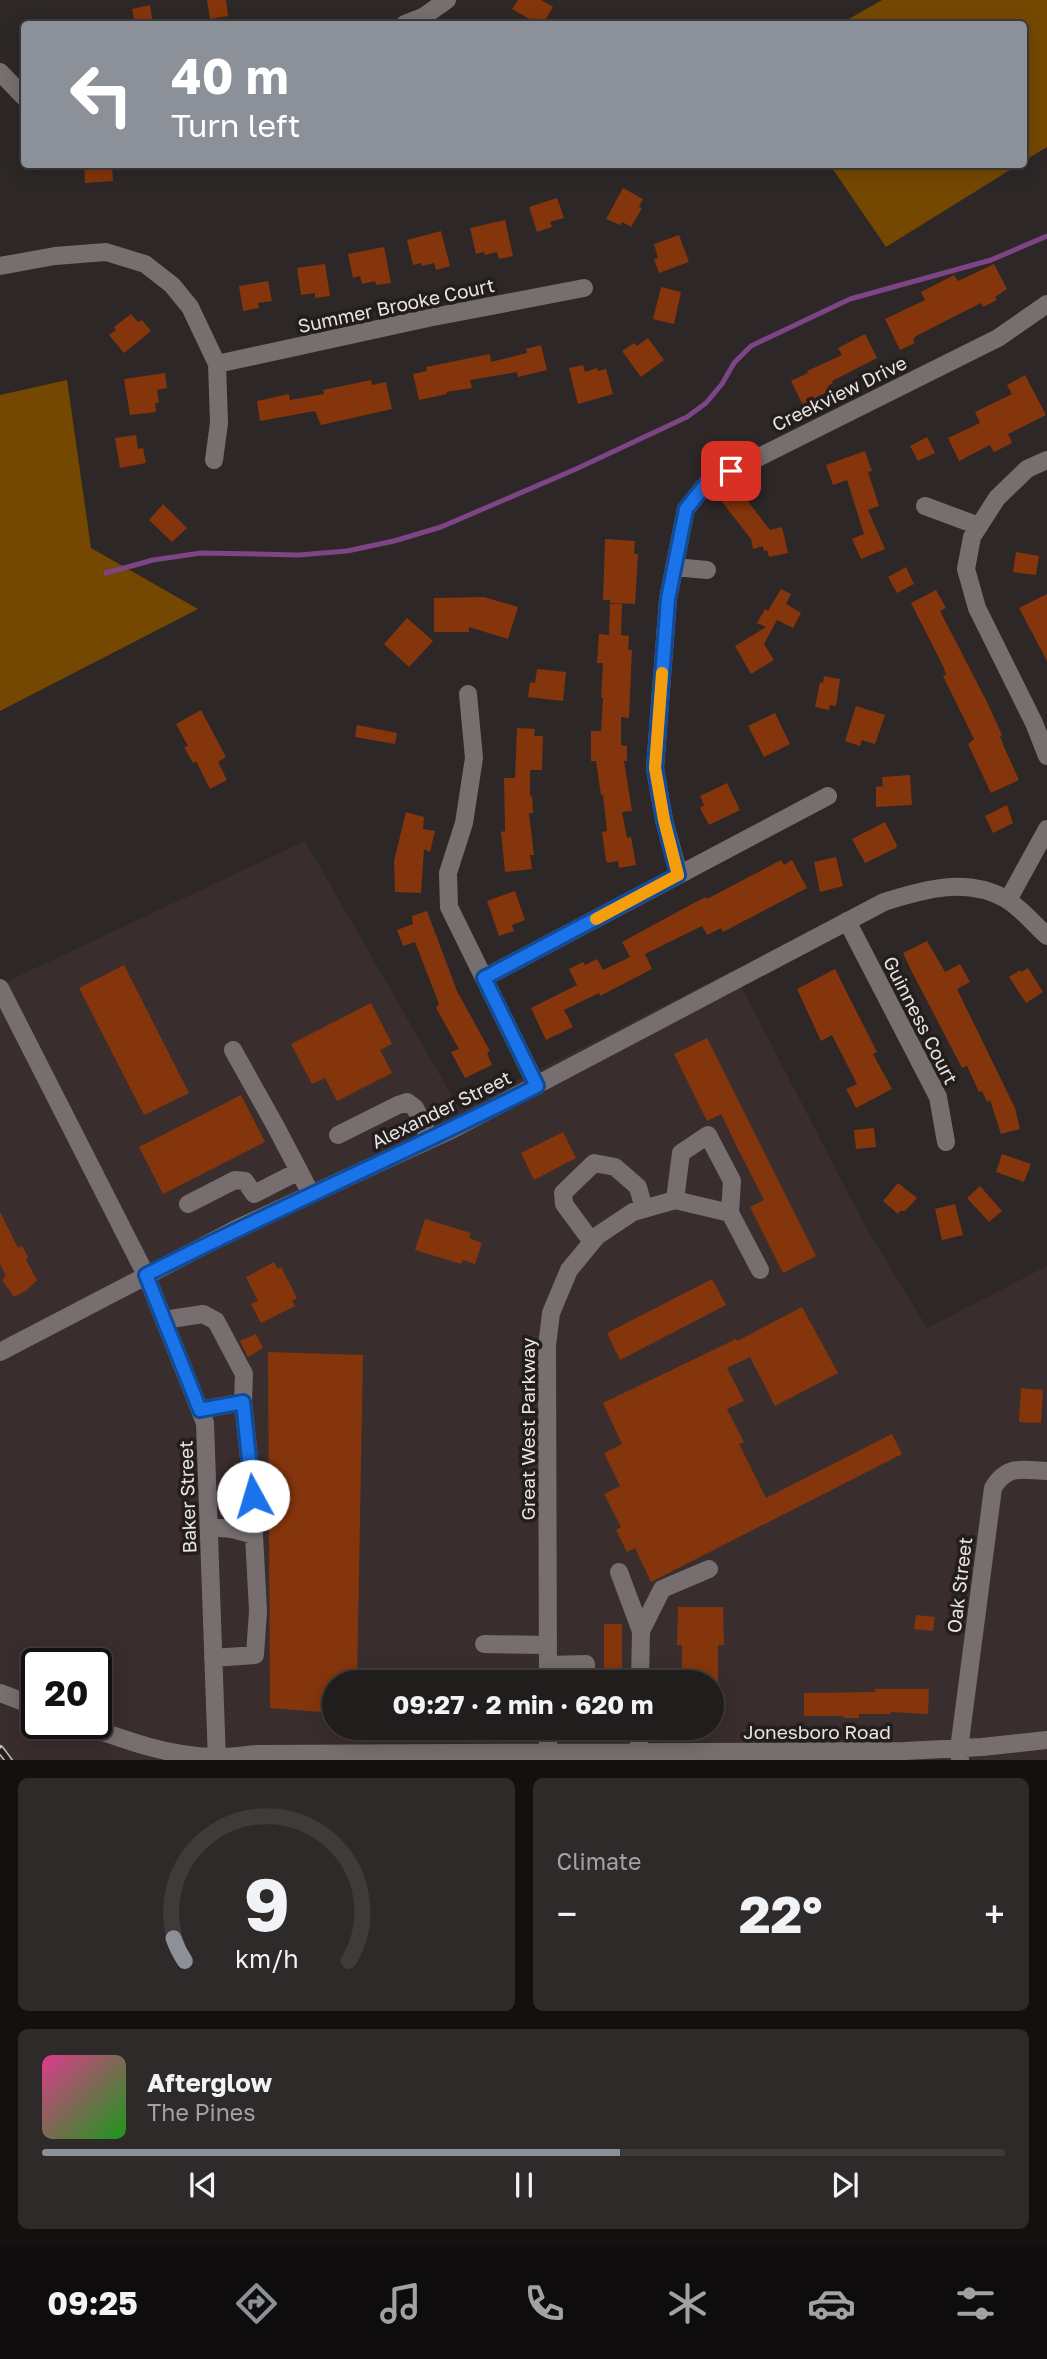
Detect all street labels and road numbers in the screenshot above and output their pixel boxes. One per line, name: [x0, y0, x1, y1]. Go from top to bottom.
street label: Summer Brooke Court: [296, 273, 496, 337]
street label: Creekview Drive: [768, 350, 910, 436]
street label: Guinness Court: [879, 952, 963, 1088]
street label: Alexander Street: [367, 1065, 515, 1153]
street label: Great West Parkway: [516, 1337, 539, 1520]
street label: Baker Street: [174, 1440, 200, 1554]
street label: Oak Street: [942, 1536, 976, 1634]
street label: Jonesboro Road: [743, 1720, 891, 1743]

